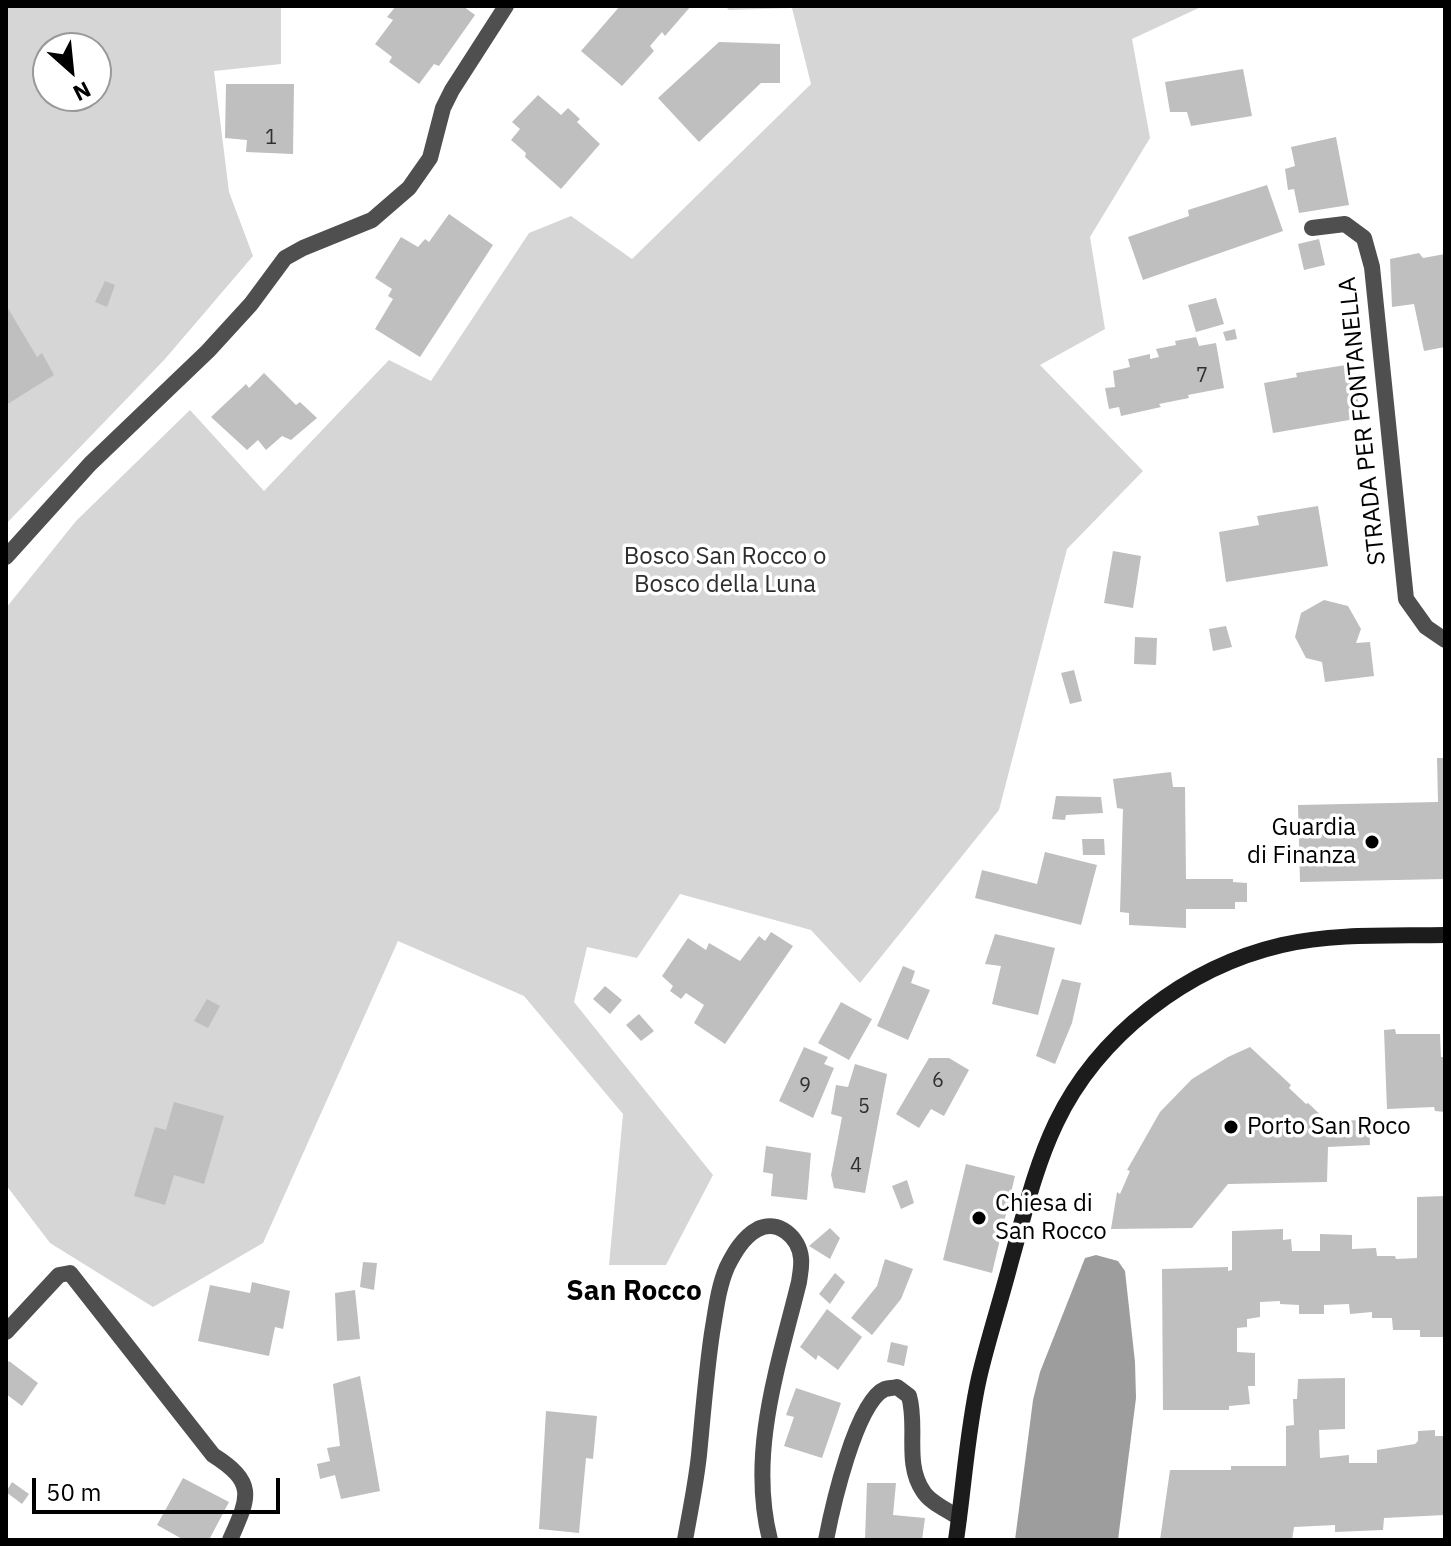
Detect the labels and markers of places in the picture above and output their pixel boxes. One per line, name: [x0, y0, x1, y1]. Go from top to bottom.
place label: Guardia di Finanza: [1247, 814, 1356, 870]
marker: Guardia di Finanza: [1363, 833, 1381, 851]
place label: Porto San Roco: [1247, 1113, 1411, 1141]
marker: Porto San Roco: [1222, 1118, 1240, 1136]
place label: Chiesa di San Rocco: [995, 1190, 1107, 1246]
marker: Chiesa di San Rocco: [970, 1209, 988, 1227]

